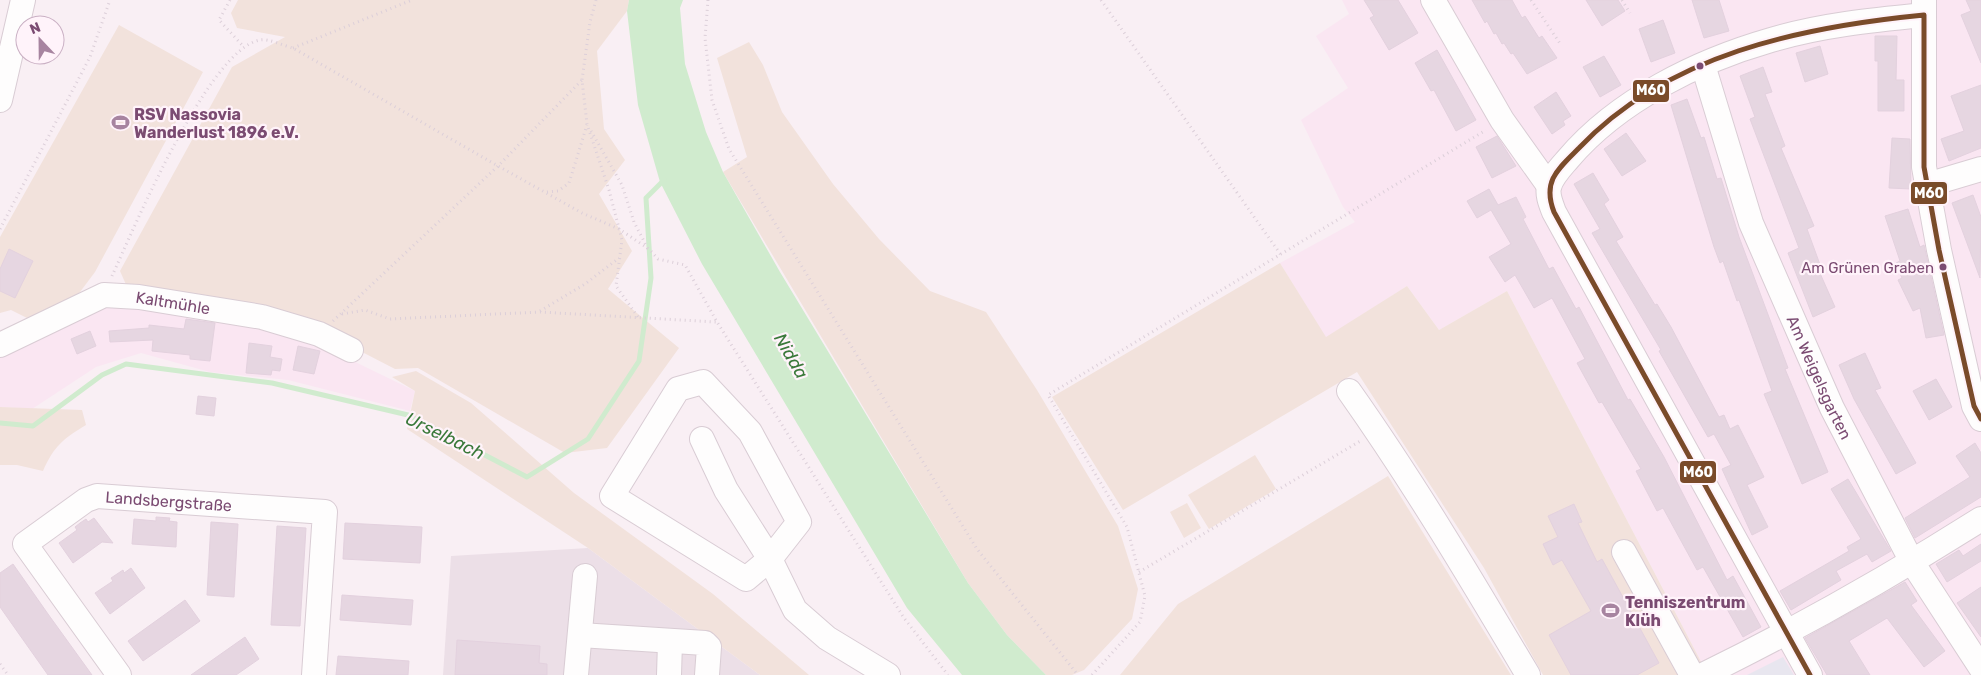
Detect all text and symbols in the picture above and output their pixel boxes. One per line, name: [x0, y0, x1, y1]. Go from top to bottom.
north arrow: [15, 15, 65, 65]
text: N: [27, 19, 43, 38]
unlabelled marker: [1695, 61, 1705, 71]
line badge: M60: [1632, 79, 1670, 103]
text: M60: [1636, 82, 1666, 99]
place label: RSV Nassovia Wanderlust 1896 e.V.: [134, 105, 299, 142]
sports icon: RSV Nassovia Wanderlust 1896 e.V.: [110, 113, 130, 133]
line badge: M60: [1910, 181, 1948, 205]
text: M60: [1914, 185, 1944, 202]
place label: Am Grünen Graben: [1801, 259, 1934, 277]
marker: Am Grünen Graben: [1938, 262, 1948, 272]
street label: Kaltmühle: [134, 288, 212, 318]
street label: Am Weigelsgarten: [1783, 313, 1856, 443]
water label: Nidda: [769, 329, 813, 383]
water label: Urselbach: [402, 407, 488, 465]
line badge: M60: [1679, 460, 1717, 484]
text: M60: [1683, 464, 1713, 481]
street label: Landsbergstraße: [105, 488, 233, 515]
place label: Tenniszentrum Klüh: [1625, 593, 1745, 630]
sports icon: Tenniszentrum Klüh: [1601, 601, 1621, 621]

